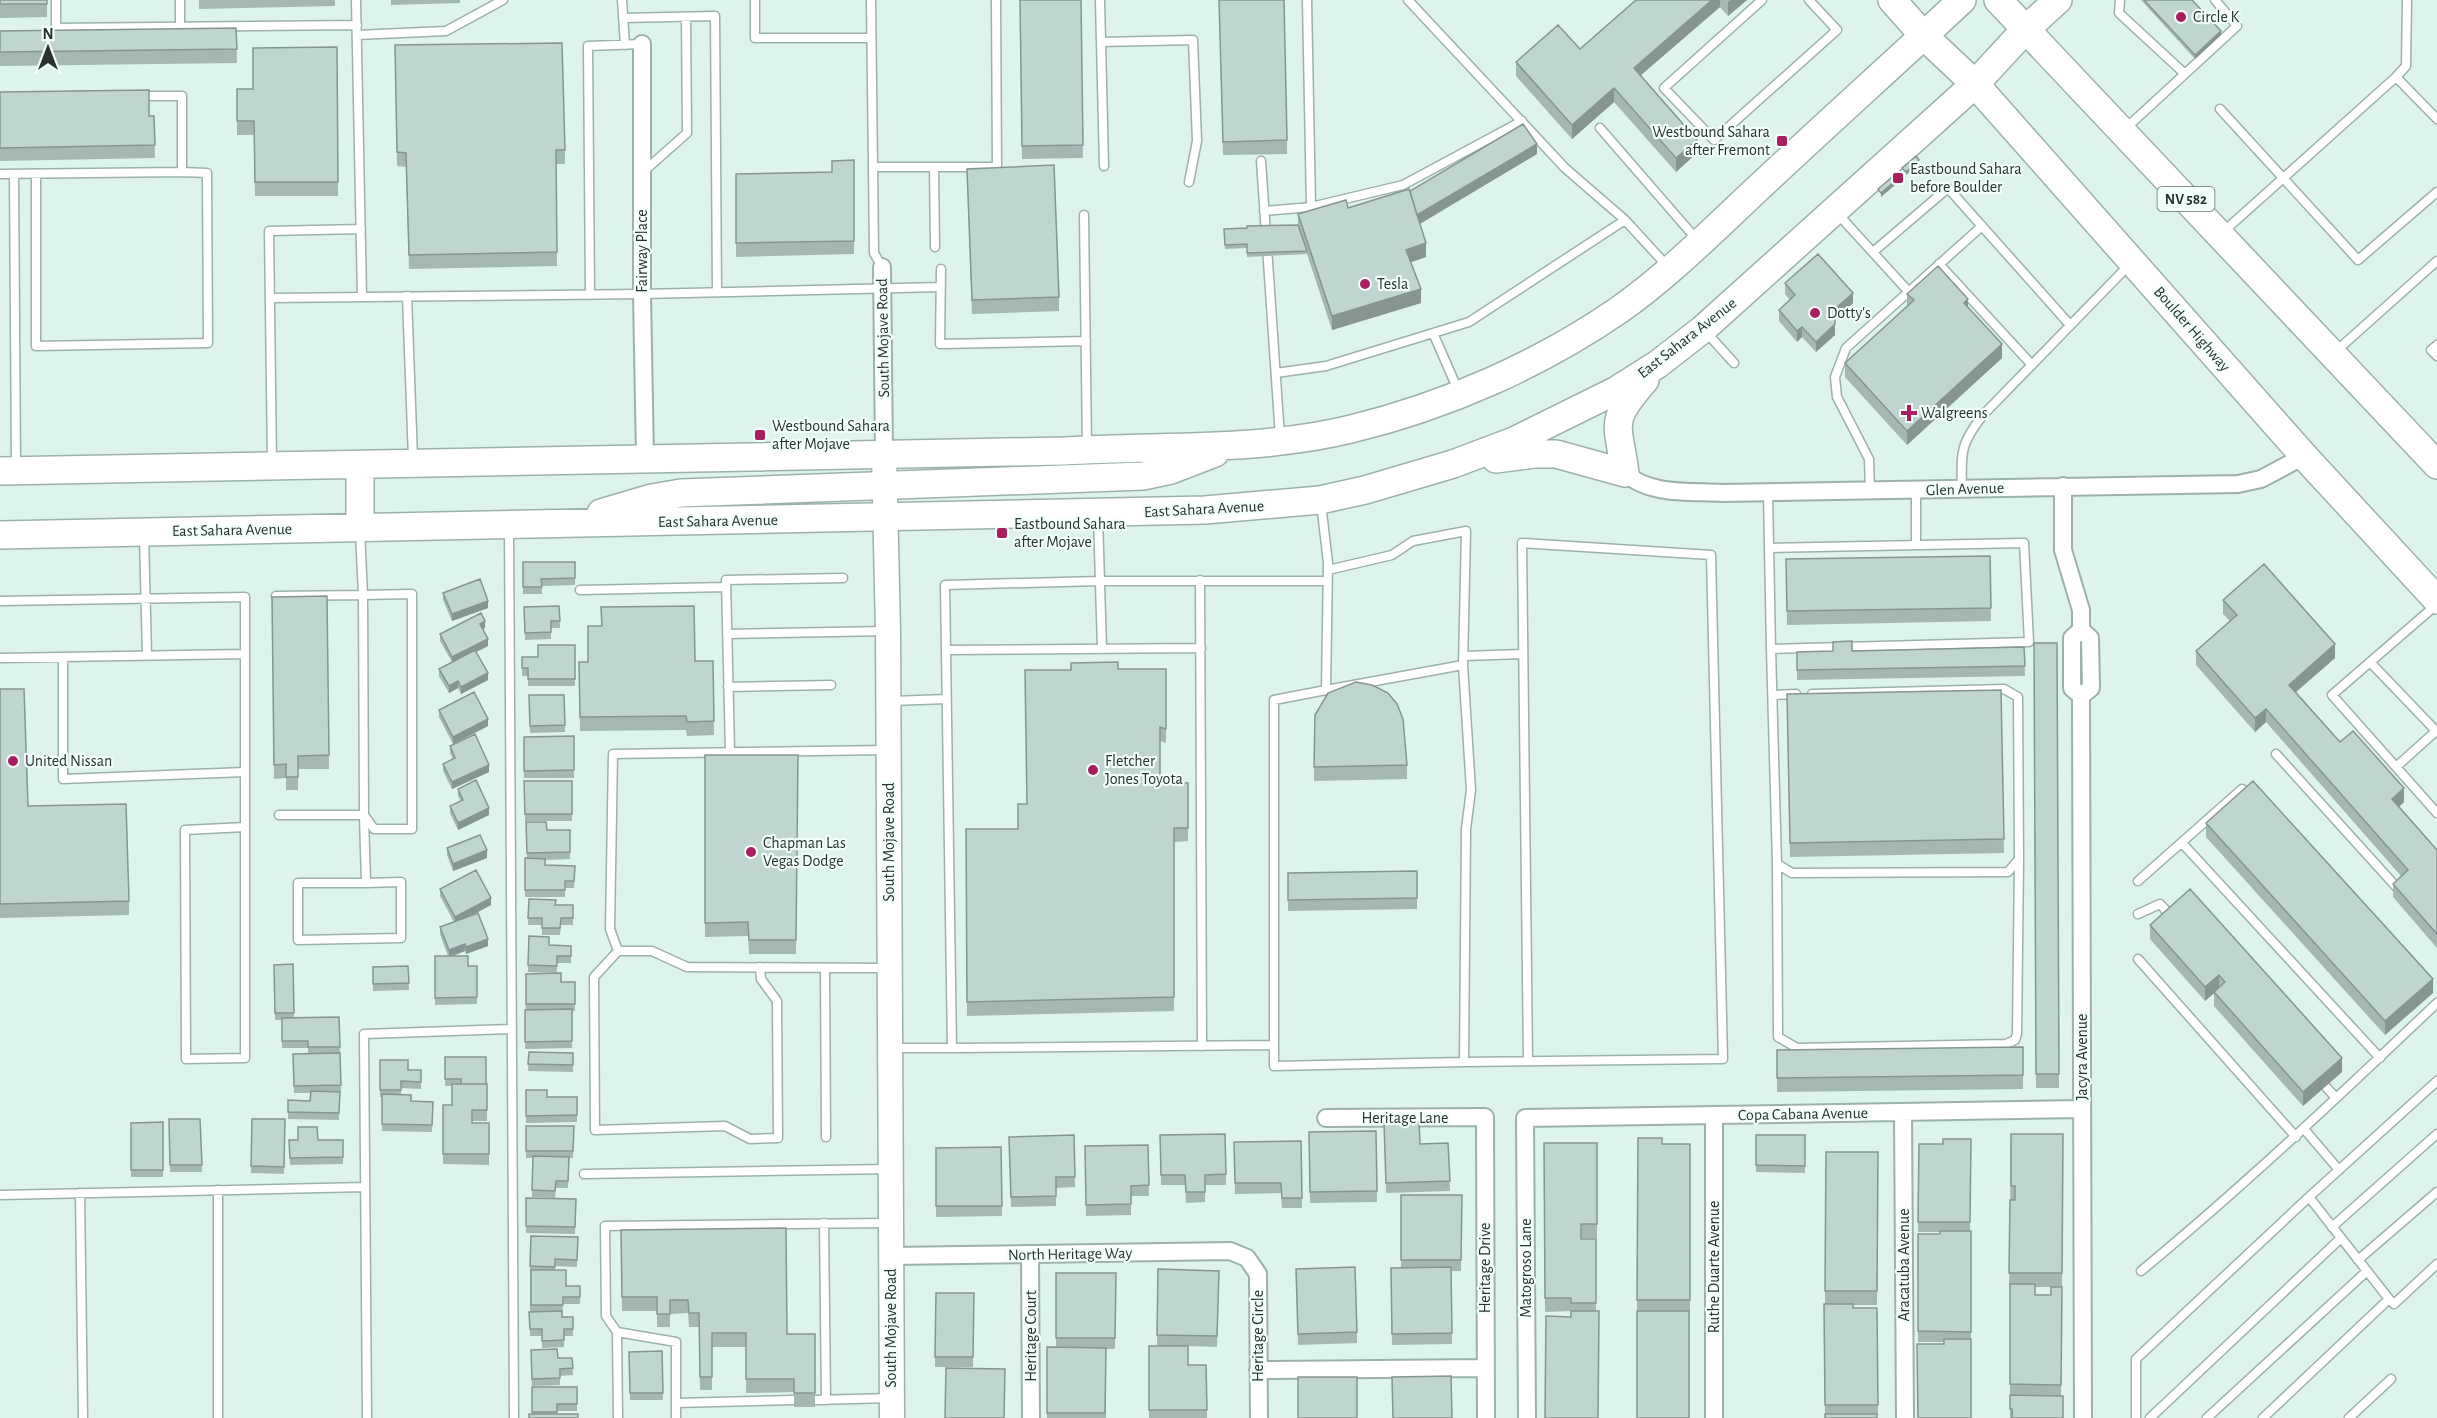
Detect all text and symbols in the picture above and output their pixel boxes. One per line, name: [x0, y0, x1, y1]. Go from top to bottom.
place label: Circle K: [2193, 9, 2239, 25]
marker: Circle K: [2174, 10, 2188, 24]
north arrow: [18, 18, 78, 78]
text: N: [42, 26, 54, 42]
place label: Westbound Sahara after Fremont: [1652, 124, 1770, 158]
marker: Westbound Sahara after Fremont: [1775, 134, 1789, 148]
place label: Eastbound Sahara before Boulder: [1910, 161, 2022, 195]
marker: Eastbound Sahara before Boulder: [1891, 171, 1905, 185]
road number: NV 582: [2158, 187, 2214, 211]
street label: Fairway Place: [634, 209, 651, 293]
place label: Tesla: [1377, 276, 1408, 292]
marker: Tesla: [1358, 277, 1372, 291]
street label: South Mojave Road: [874, 278, 893, 398]
street label: Boulder Highway: [2150, 283, 2233, 375]
street label: East Sahara Avenue: [1635, 295, 1739, 381]
place label: Dotty's: [1827, 305, 1871, 322]
marker: Dotty's: [1808, 306, 1822, 320]
place label: Walgreens: [1921, 405, 1988, 421]
marker: Walgreens: [1902, 406, 1916, 420]
place label: Westbound Sahara after Mojave: [772, 418, 890, 453]
marker: Westbound Sahara after Mojave: [753, 428, 767, 442]
street label: Glen Avenue: [1926, 480, 2004, 498]
street label: East Sahara Avenue: [1144, 498, 1264, 520]
street label: East Sahara Avenue: [658, 512, 778, 530]
place label: Eastbound Sahara after Mojave: [1014, 516, 1126, 551]
street label: East Sahara Avenue: [172, 521, 292, 539]
marker: Eastbound Sahara after Mojave: [995, 526, 1009, 540]
place label: United Nissan: [25, 753, 112, 769]
place label: Fletcher Jones Toyota: [1105, 753, 1183, 788]
marker: United Nissan: [6, 754, 20, 768]
marker: Fletcher Jones Toyota: [1086, 763, 1100, 777]
street label: South Mojave Road: [881, 782, 898, 902]
place label: Chapman Las Vegas Dodge: [763, 835, 846, 869]
marker: Chapman Las Vegas Dodge: [744, 845, 758, 859]
street label: Jacyra Avenue: [2074, 1014, 2091, 1100]
street label: Copa Cabana Avenue: [1738, 1105, 1868, 1123]
street label: Heritage Lane: [1362, 1110, 1448, 1126]
street label: Ruthe Duarte Avenue: [1706, 1201, 1722, 1333]
street label: Aracatuba Avenue: [1896, 1208, 1912, 1322]
street label: Matogroso Lane: [1518, 1218, 1534, 1318]
street label: Heritage Drive: [1477, 1223, 1493, 1313]
street label: North Heritage Way: [1008, 1245, 1132, 1264]
street label: South Mojave Road: [883, 1268, 900, 1388]
street label: Heritage Court: [1023, 1290, 1039, 1382]
street label: Heritage Circle: [1250, 1290, 1266, 1382]

